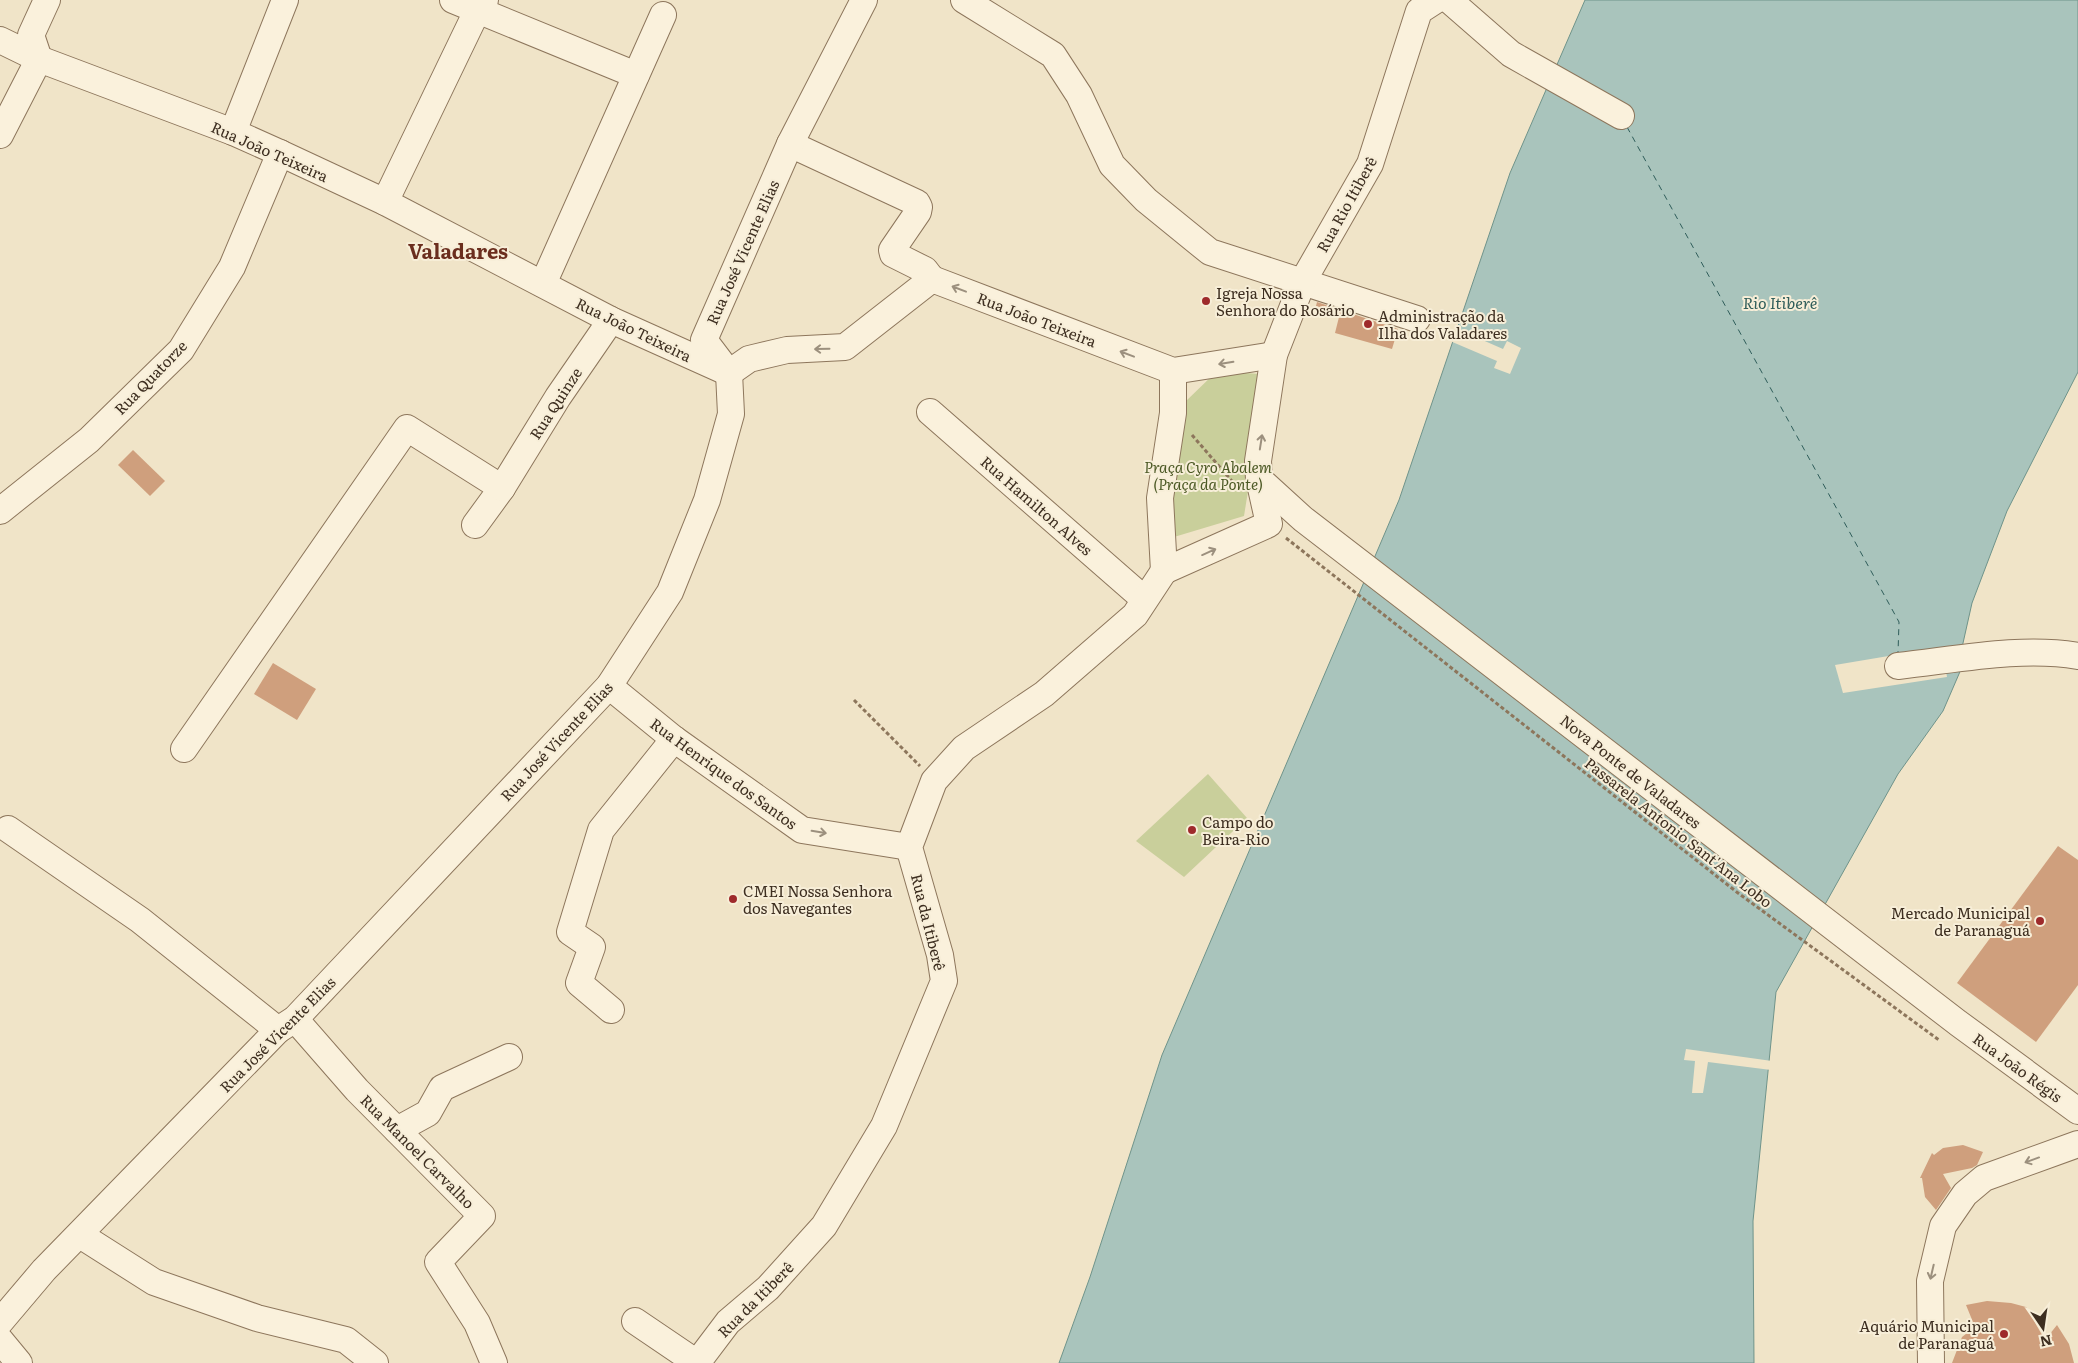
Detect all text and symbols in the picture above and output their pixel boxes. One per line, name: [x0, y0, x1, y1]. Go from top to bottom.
street label: Rua João Teixeira: [208, 115, 333, 188]
street label: Rua Rio Itiberê: [1310, 152, 1382, 256]
street label: Rua José Vicente Elias: [700, 176, 784, 328]
district label: Valadares: [408, 235, 508, 265]
place label: Igreja Nossa Senhora do Rosário: [1216, 281, 1355, 321]
one-way arrow: [952, 284, 967, 293]
street label: Rua João Teixeira: [974, 286, 1101, 353]
water label: Rio Itiberê: [1743, 290, 1817, 314]
street label: Rua João Teixeira: [572, 291, 697, 367]
marker: Igreja Nossa Senhora do Rosário: [1200, 295, 1212, 307]
place label: Administração da Ilha dos Valadares: [1378, 304, 1507, 344]
marker: Administração da Ilha dos Valadares: [1362, 318, 1374, 330]
street label: Rua Quatorze: [108, 334, 192, 420]
one-way arrow: [815, 344, 831, 354]
one-way arrow: [1120, 349, 1135, 358]
one-way arrow: [1218, 358, 1234, 368]
street label: Rua Quinze: [523, 362, 587, 444]
one-way arrow: [1256, 434, 1266, 450]
street label: Rua Hamilton Alves: [976, 450, 1098, 560]
park label: Praça Cyro Abalem (Praça da Ponte): [1144, 455, 1272, 495]
one-way arrow: [1201, 546, 1216, 556]
street label: Rua José Vicente Elias: [494, 676, 618, 806]
street label: Nova Ponte de Valadares: [1556, 709, 1707, 834]
street label: Rua Henrique dos Santos: [646, 712, 802, 834]
street label: Passarela Antonio Sant'Ana Lobo: [1580, 751, 1778, 913]
place label: Campo do Beira-Rio: [1202, 810, 1274, 850]
marker: Campo do Beira-Rio: [1186, 824, 1198, 836]
one-way arrow: [811, 828, 827, 838]
street label: Rua da Itiberê: [906, 871, 952, 973]
place label: CMEI Nossa Senhora dos Navegantes: [743, 879, 893, 919]
marker: CMEI Nossa Senhora dos Navegantes: [727, 893, 739, 905]
place label: Mercado Municipal de Paranaguá: [1891, 901, 2031, 941]
marker: Mercado Municipal de Paranaguá: [2034, 915, 2046, 927]
street label: Rua José Vicente Elias: [214, 971, 340, 1097]
street label: Rua João Régis: [1969, 1027, 2068, 1107]
street label: Rua Manoel Carvalho: [356, 1089, 481, 1214]
one-way arrow: [2025, 1156, 2040, 1165]
street label: Rua da Itiberê: [712, 1256, 798, 1342]
one-way arrow: [1927, 1264, 1936, 1280]
north arrow: [2018, 1303, 2068, 1353]
place label: Aquário Municipal de Paranaguá: [1859, 1314, 1995, 1354]
marker: Aquário Municipal de Paranaguá: [1998, 1328, 2010, 1340]
text: N: [2038, 1331, 2054, 1353]

